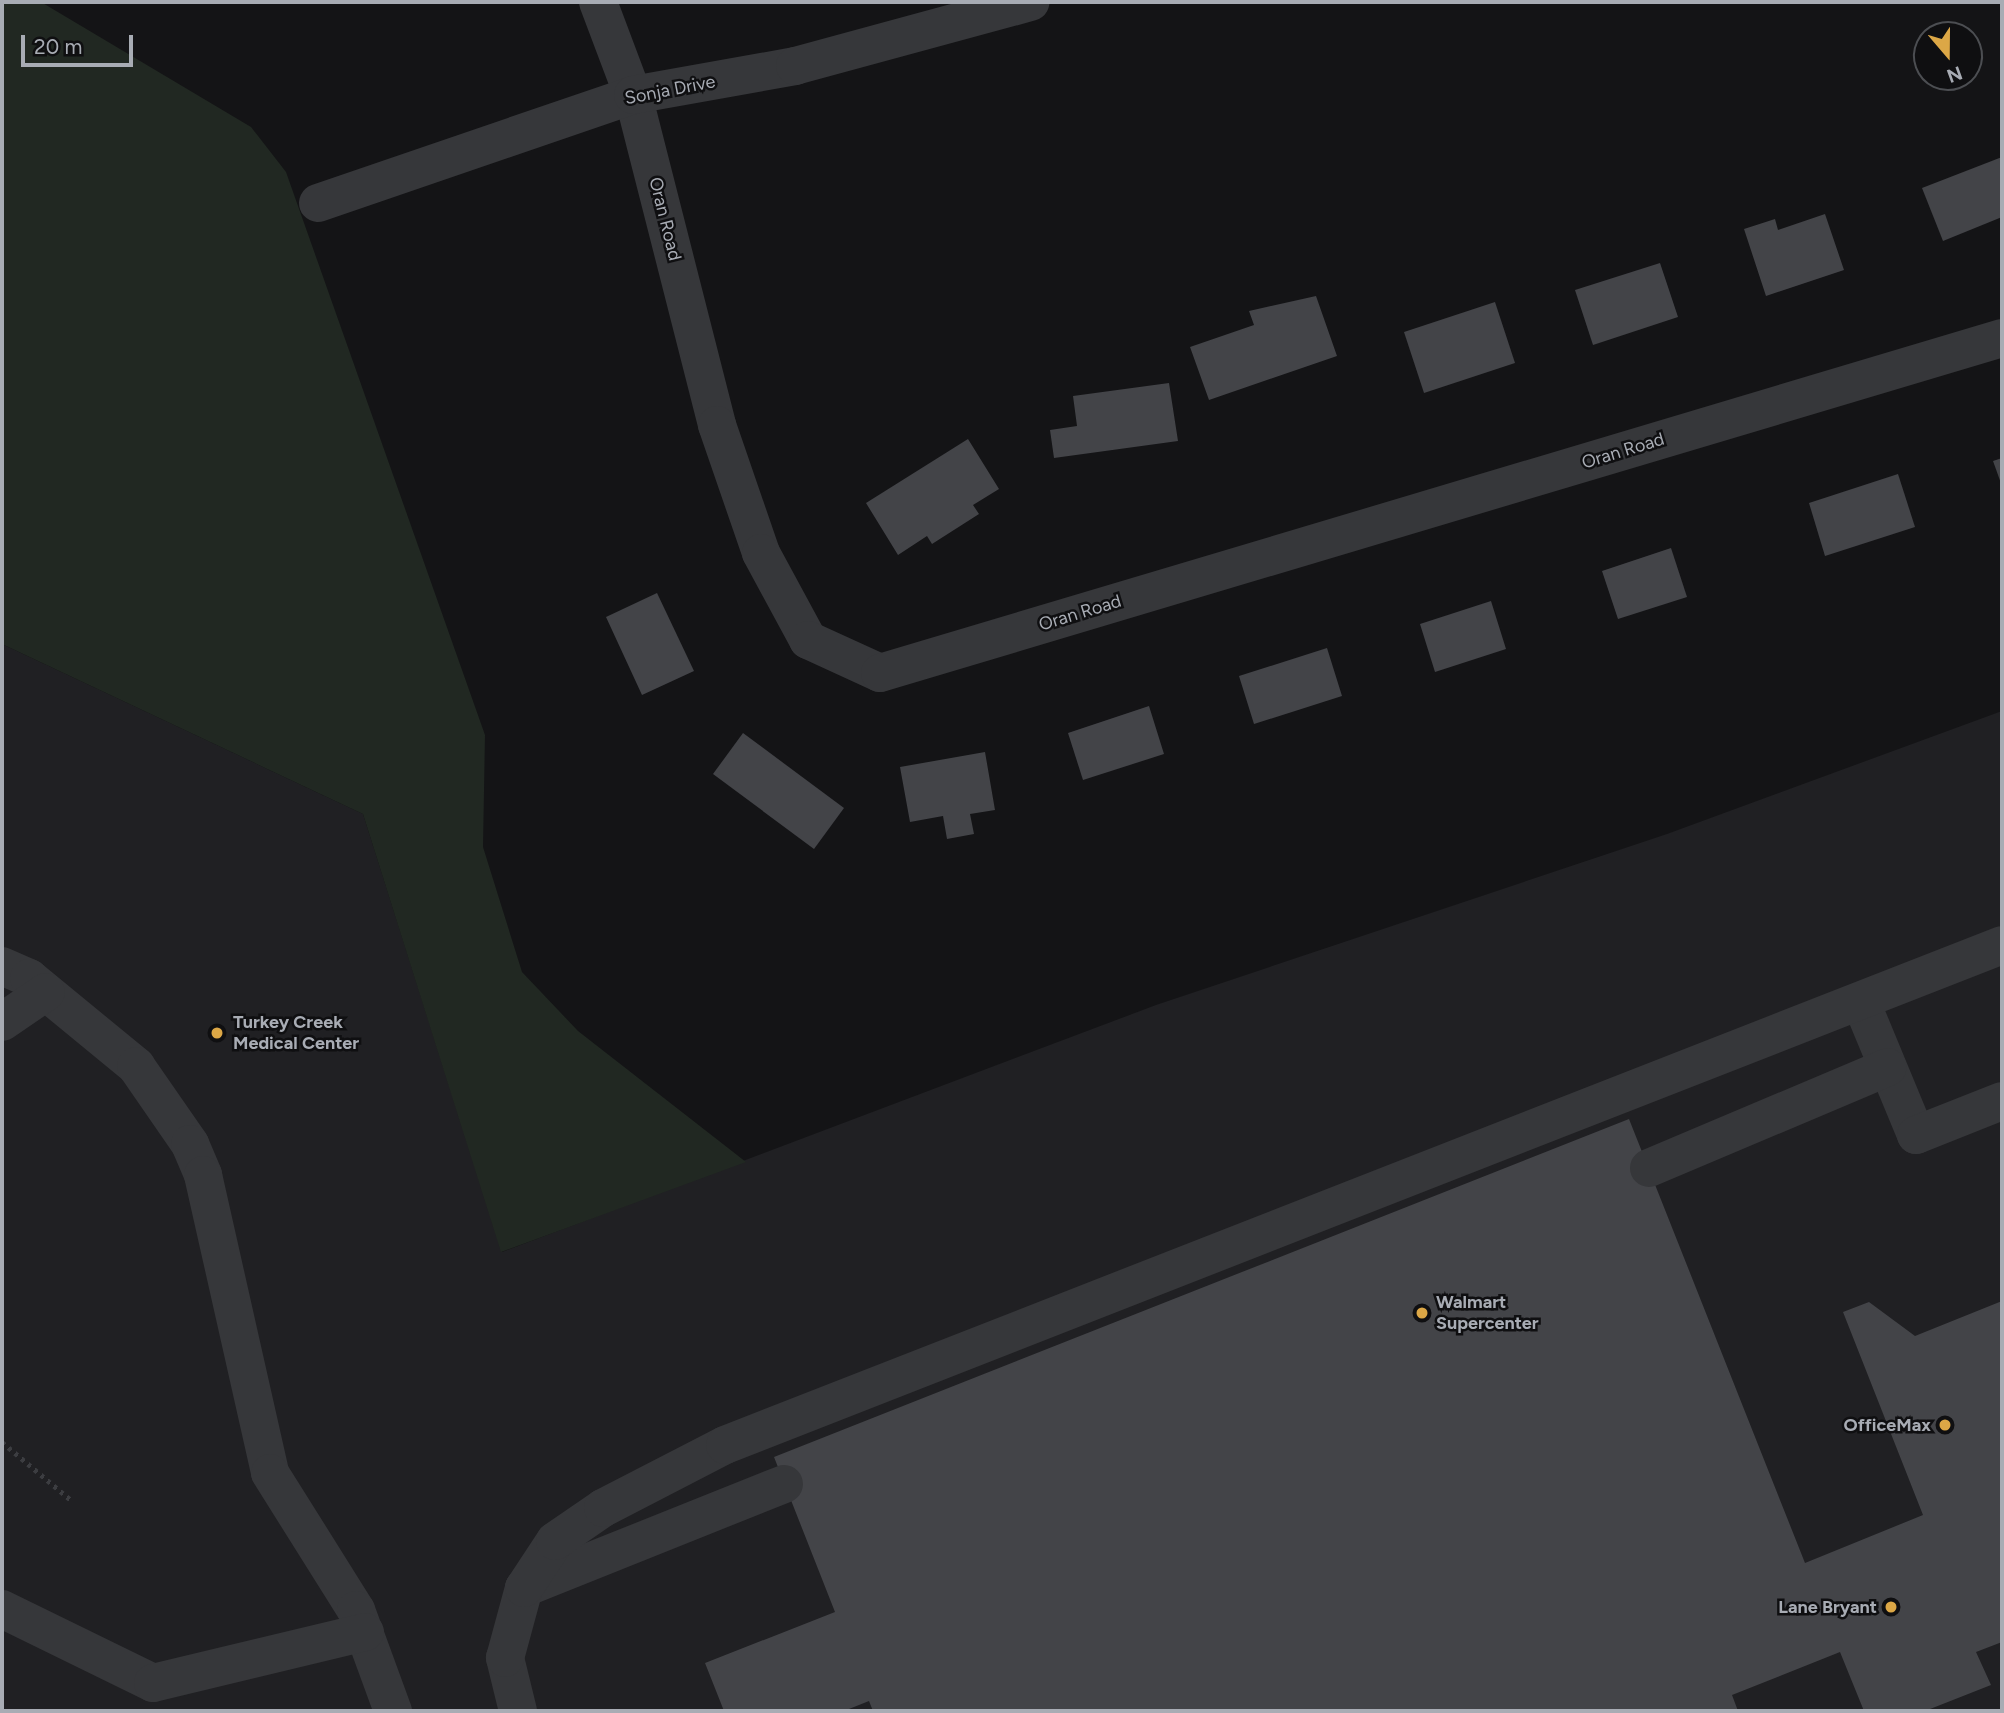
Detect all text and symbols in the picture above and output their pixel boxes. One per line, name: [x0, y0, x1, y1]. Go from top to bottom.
scale bar: [24, 21, 136, 65]
north arrow: [1913, 21, 1983, 91]
text: 20 m: [34, 34, 82, 59]
text: N: [1944, 61, 1966, 88]
street label: Sonja Drive: [623, 71, 717, 109]
street label: Oran Road: [644, 175, 686, 263]
street label: Oran Road: [1579, 428, 1667, 474]
street label: Oran Road: [1036, 590, 1124, 636]
place label: Turkey Creek Medical Center: [233, 1012, 359, 1054]
marker: Turkey Creek Medical Center: [207, 1023, 227, 1043]
place label: Walmart Supercenter: [1436, 1292, 1539, 1334]
marker: Walmart Supercenter: [1414, 1305, 1430, 1321]
place label: OfficeMax: [1844, 1414, 1931, 1436]
marker: OfficeMax: [1937, 1417, 1953, 1433]
place label: Lane Bryant: [1778, 1596, 1877, 1618]
marker: Lane Bryant: [1883, 1599, 1899, 1615]

